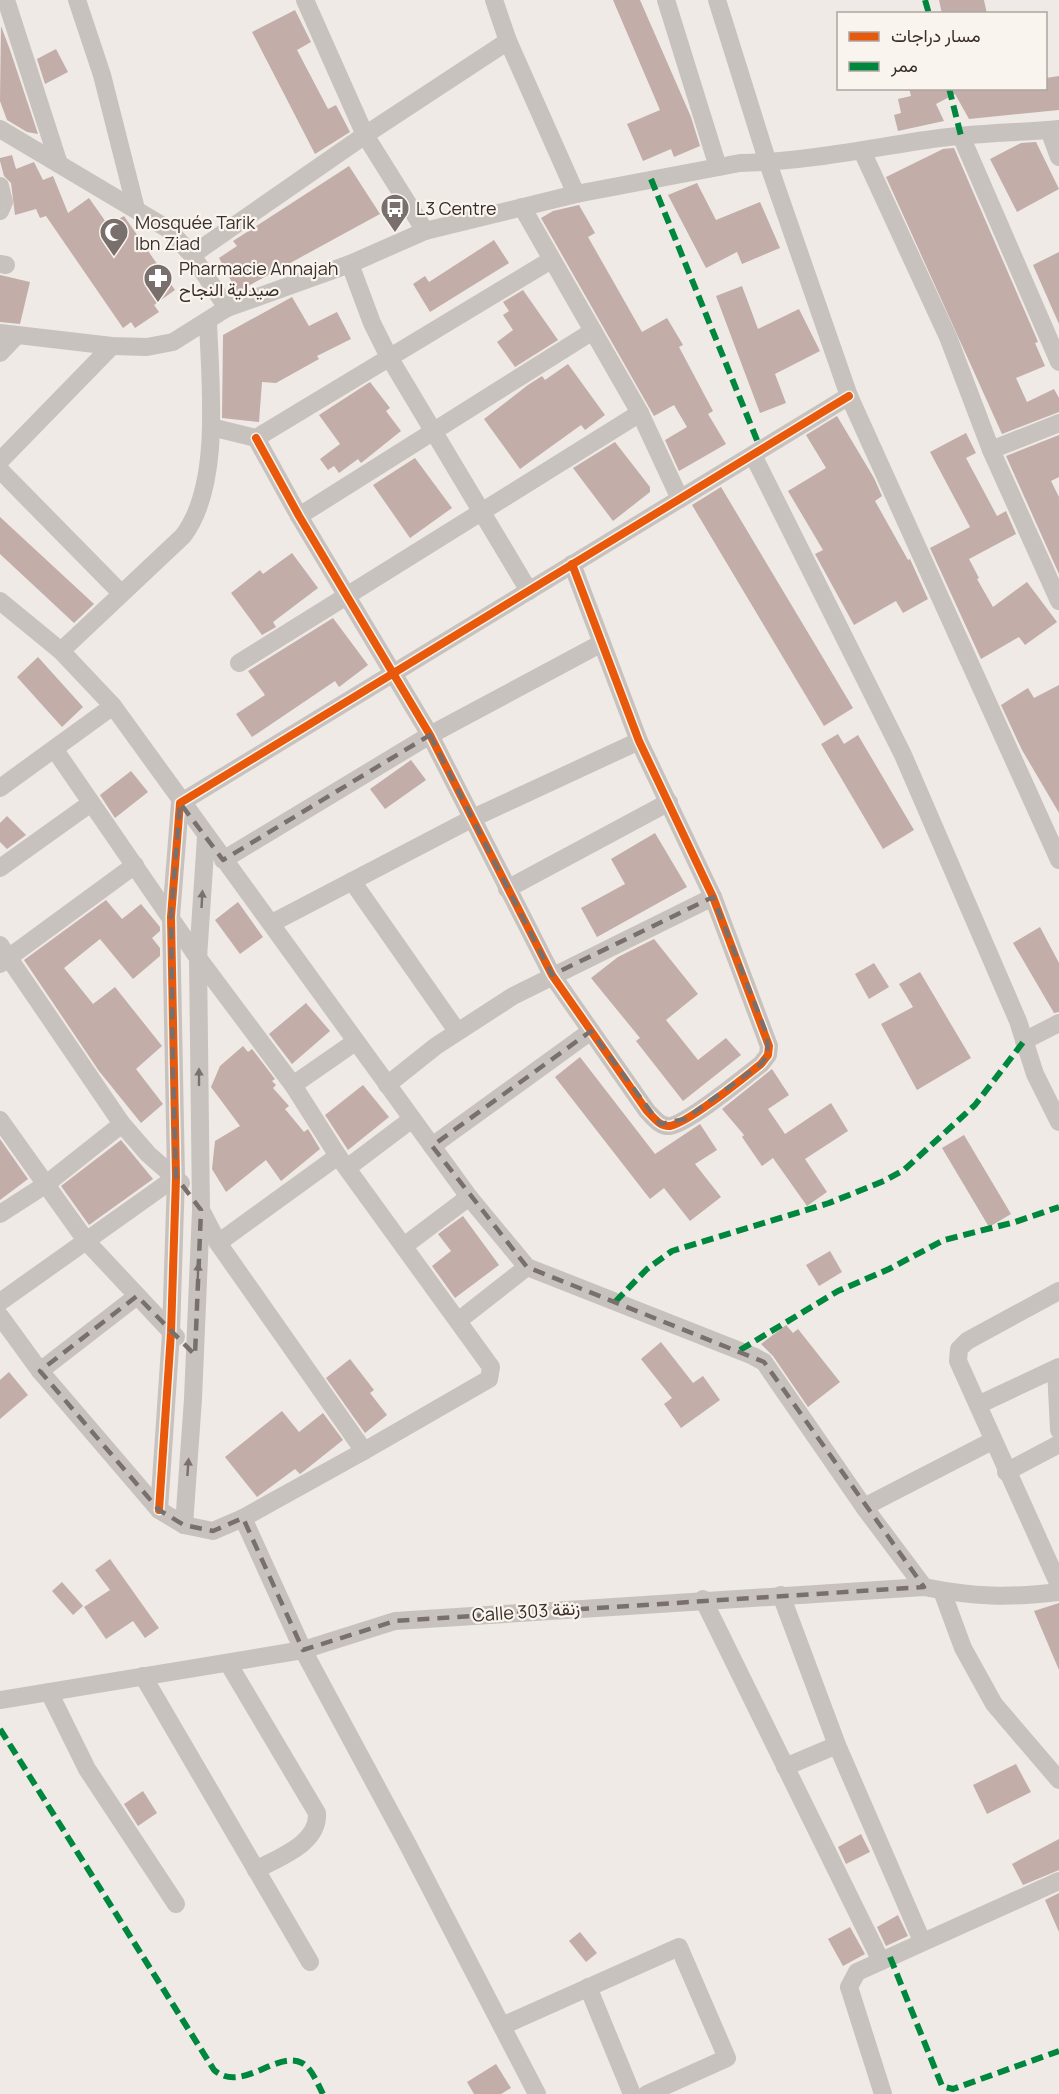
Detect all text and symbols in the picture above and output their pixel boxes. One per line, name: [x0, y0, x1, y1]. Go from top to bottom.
legend: [837, 12, 1047, 90]
text: مسار دراجات: [891, 23, 981, 47]
text: ممر: [890, 53, 918, 77]
bus stop icon: L3 Centre: [379, 192, 411, 234]
place label: L3 Centre: [416, 196, 497, 220]
place label: Mosquée Tarik Ibn Ziad: [135, 210, 256, 255]
mosque icon: Mosquée Tarik Ibn Ziad: [98, 216, 130, 258]
place label: Pharmacie Annajah صيدلية النجاح: [179, 256, 338, 302]
pharmacy icon: Pharmacie Annajah صيدلية النجاح: [142, 262, 174, 304]
one-way arrow: [197, 890, 207, 909]
one-way arrow: [195, 1068, 204, 1087]
one-way arrow: [194, 1262, 203, 1281]
one-way arrow: [184, 1457, 193, 1476]
street label: Calle 303 زنقة: [471, 1595, 581, 1627]

